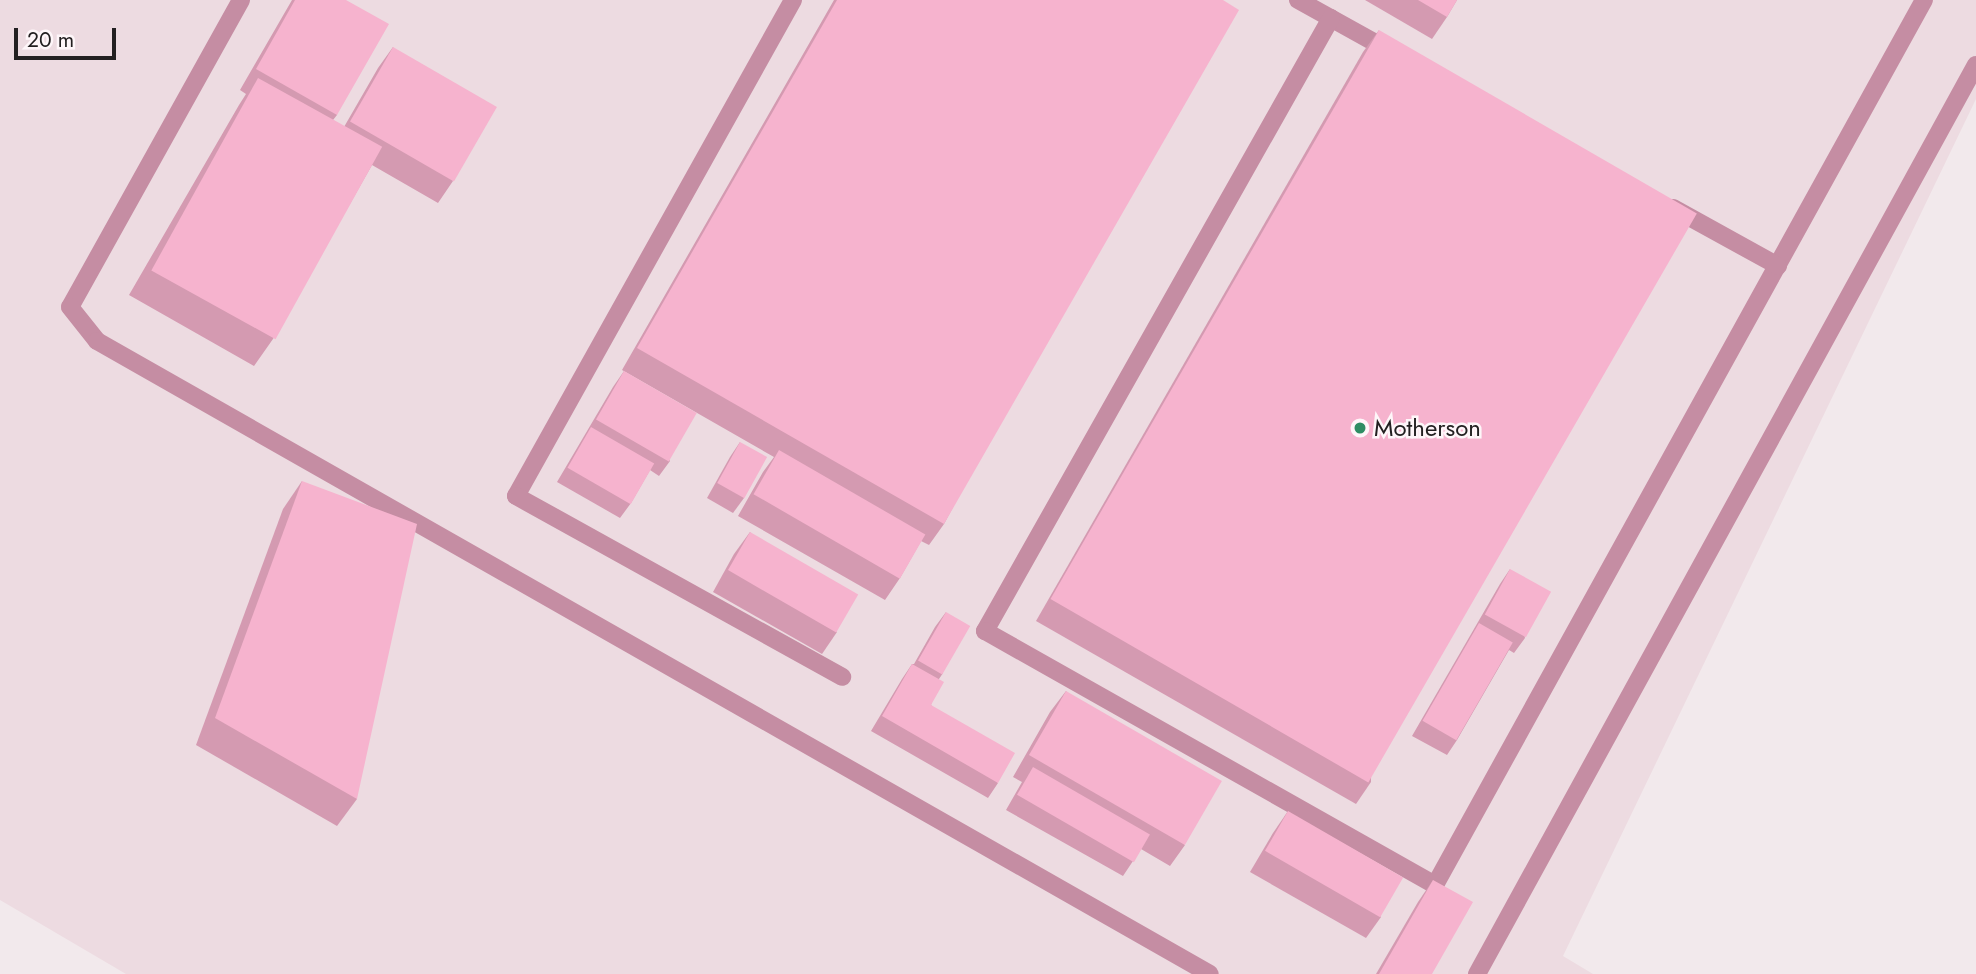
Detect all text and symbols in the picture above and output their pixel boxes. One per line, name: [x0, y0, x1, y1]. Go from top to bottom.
scale bar: [18, 14, 119, 58]
text: 20 m: [27, 25, 74, 55]
place label: Motherson: [1374, 414, 1481, 442]
marker: Motherson: [1352, 420, 1368, 436]

